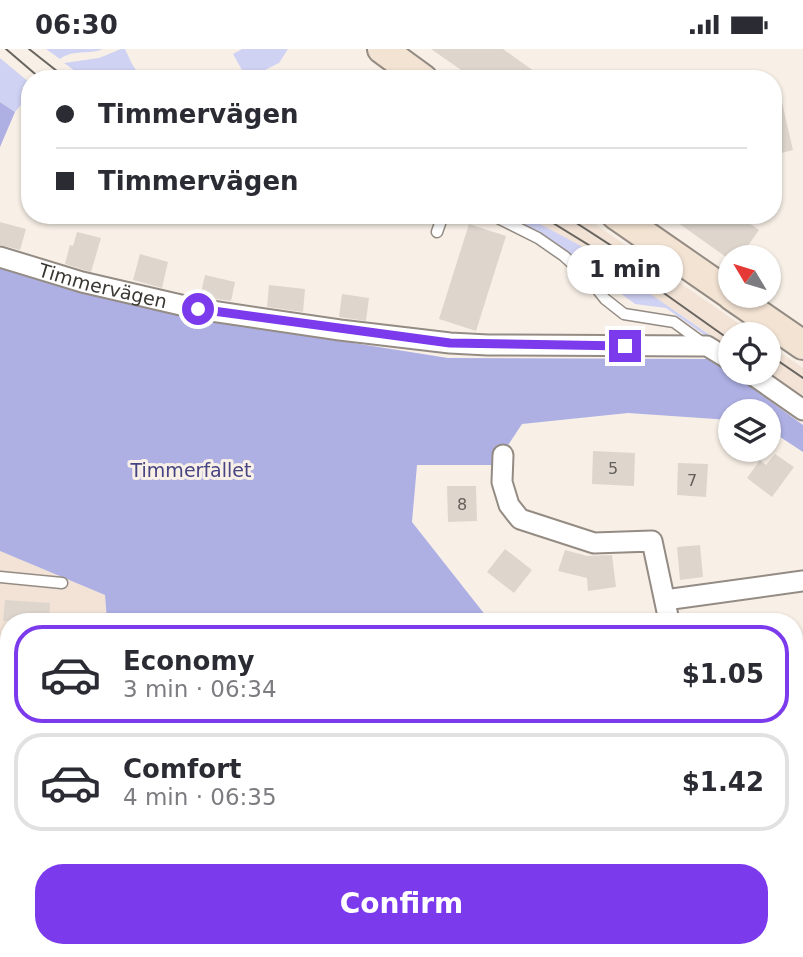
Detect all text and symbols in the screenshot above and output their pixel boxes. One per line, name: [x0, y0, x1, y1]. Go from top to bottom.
text: 06:30: [35, 10, 118, 40]
text: Timmervägen: [98, 99, 299, 129]
text: Timmervägen: [98, 166, 299, 196]
callout: 1 min: [567, 245, 683, 293]
north arrow: [718, 245, 780, 308]
map controls: [718, 245, 781, 462]
text: 1 min: [589, 256, 661, 282]
street label: Timmervägen: [35, 258, 169, 312]
route start: [182, 293, 214, 325]
button: locate: [718, 322, 781, 385]
route end: [609, 330, 641, 362]
button: layers: [718, 399, 781, 462]
park label: Timmerfallet: [130, 459, 251, 481]
house number: 5: [608, 459, 618, 478]
house number: 7: [687, 471, 697, 490]
house number: 8: [457, 495, 467, 514]
icon: car: [39, 643, 102, 706]
text: Economy: [123, 646, 254, 676]
text: $1.05: [682, 659, 764, 689]
text: 3 min · 06:34: [123, 676, 277, 702]
icon: car: [39, 751, 102, 814]
text: Comfort: [123, 754, 241, 784]
text: $1.42: [682, 767, 764, 797]
text: 4 min · 06:35: [123, 784, 277, 810]
button: Confirm: [35, 864, 768, 944]

